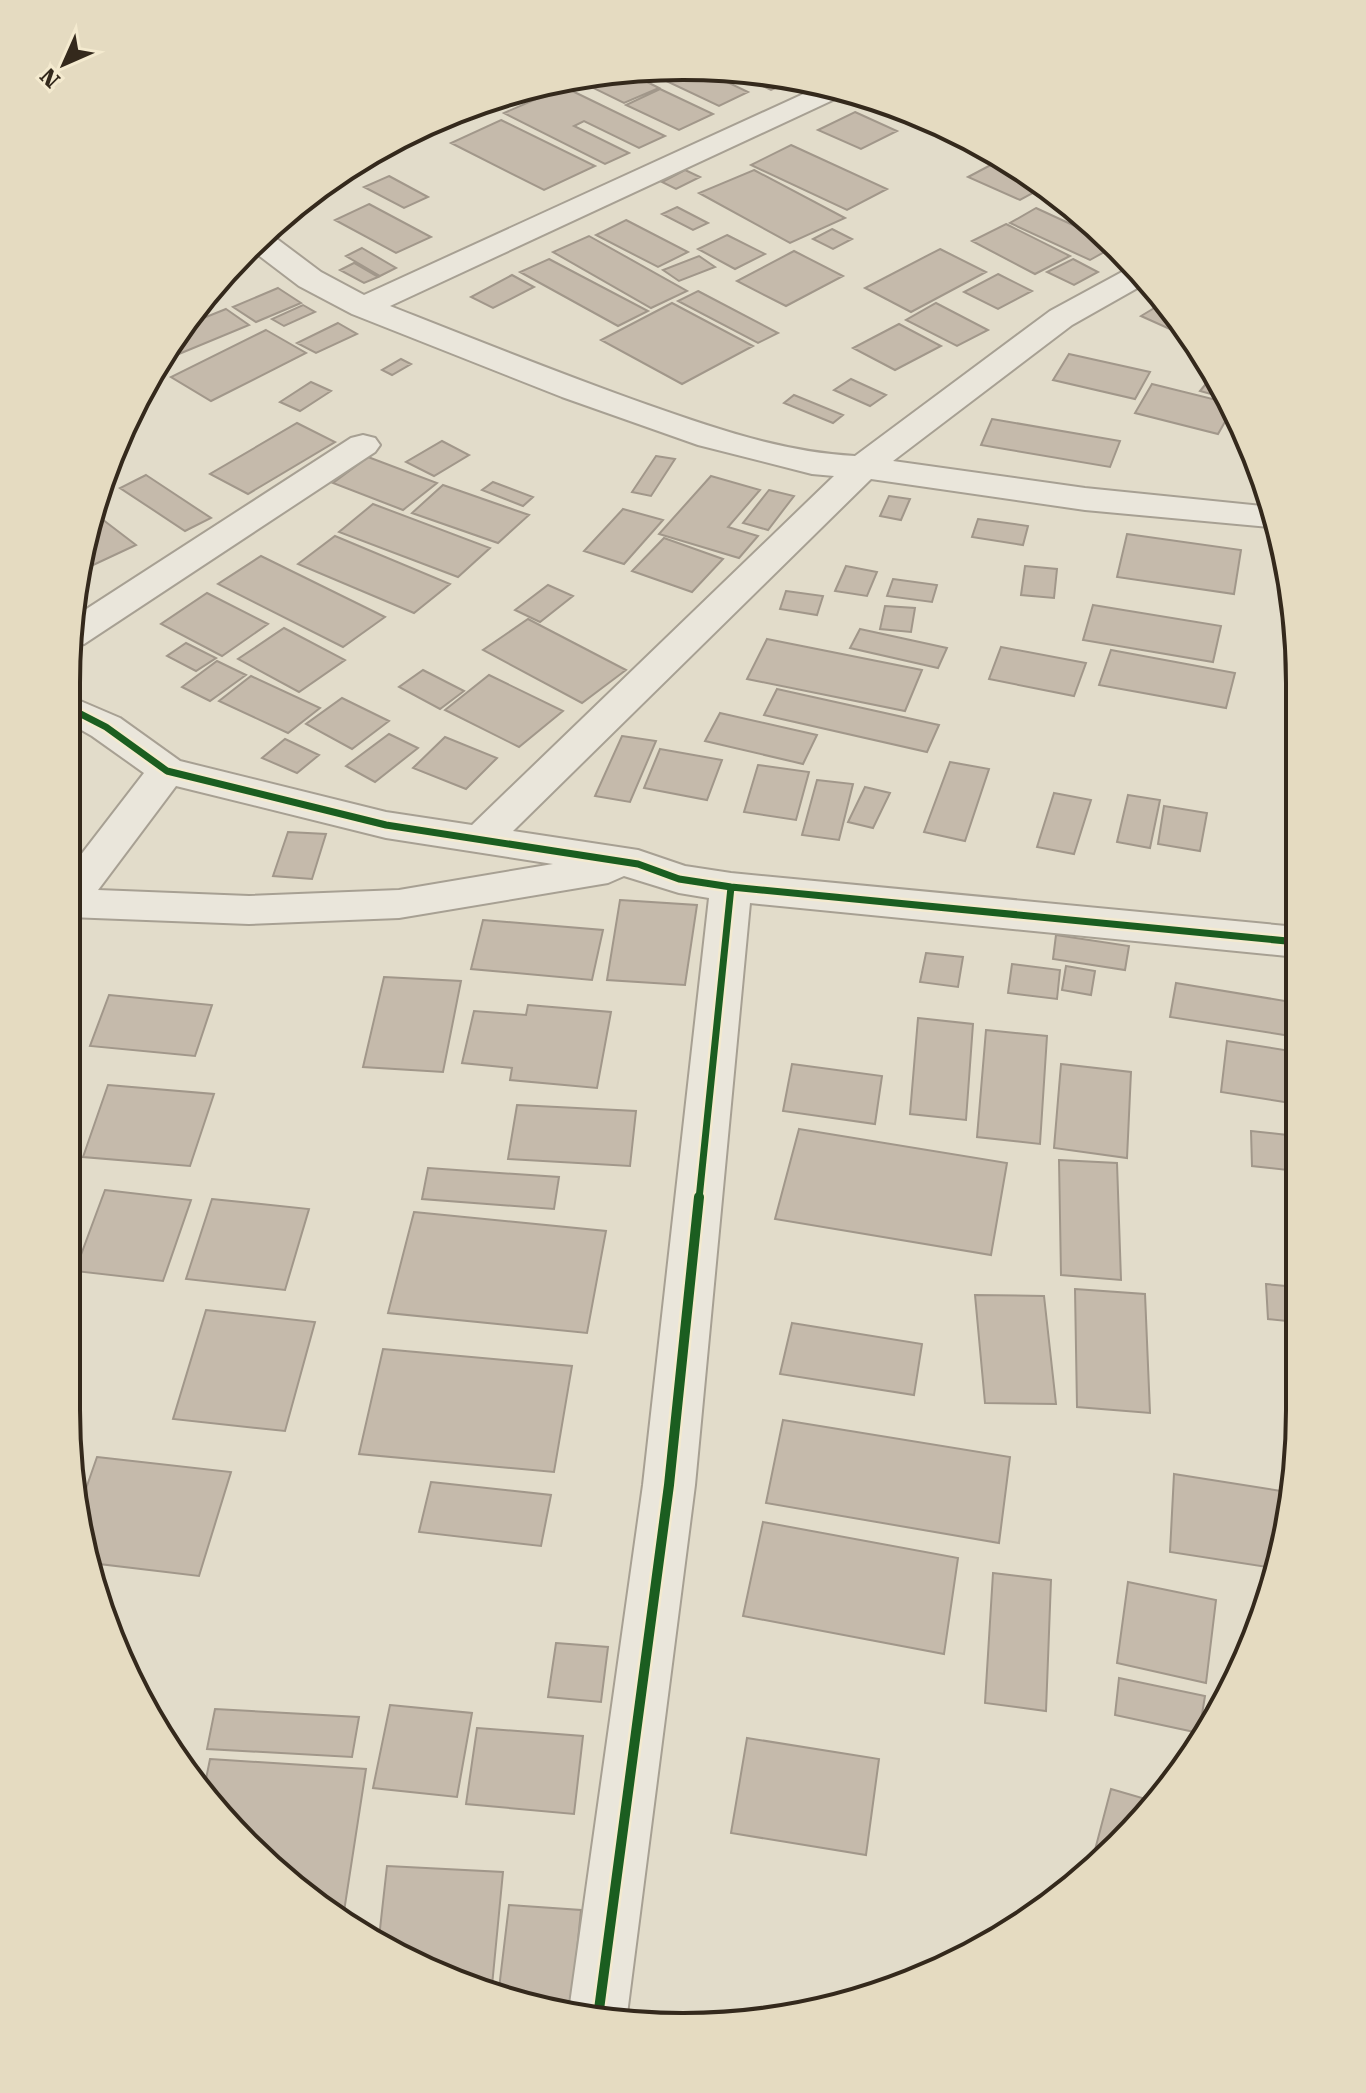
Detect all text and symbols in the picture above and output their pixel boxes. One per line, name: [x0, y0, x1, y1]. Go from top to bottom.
north arrow: [24, 24, 104, 104]
text: N: [35, 63, 65, 93]

